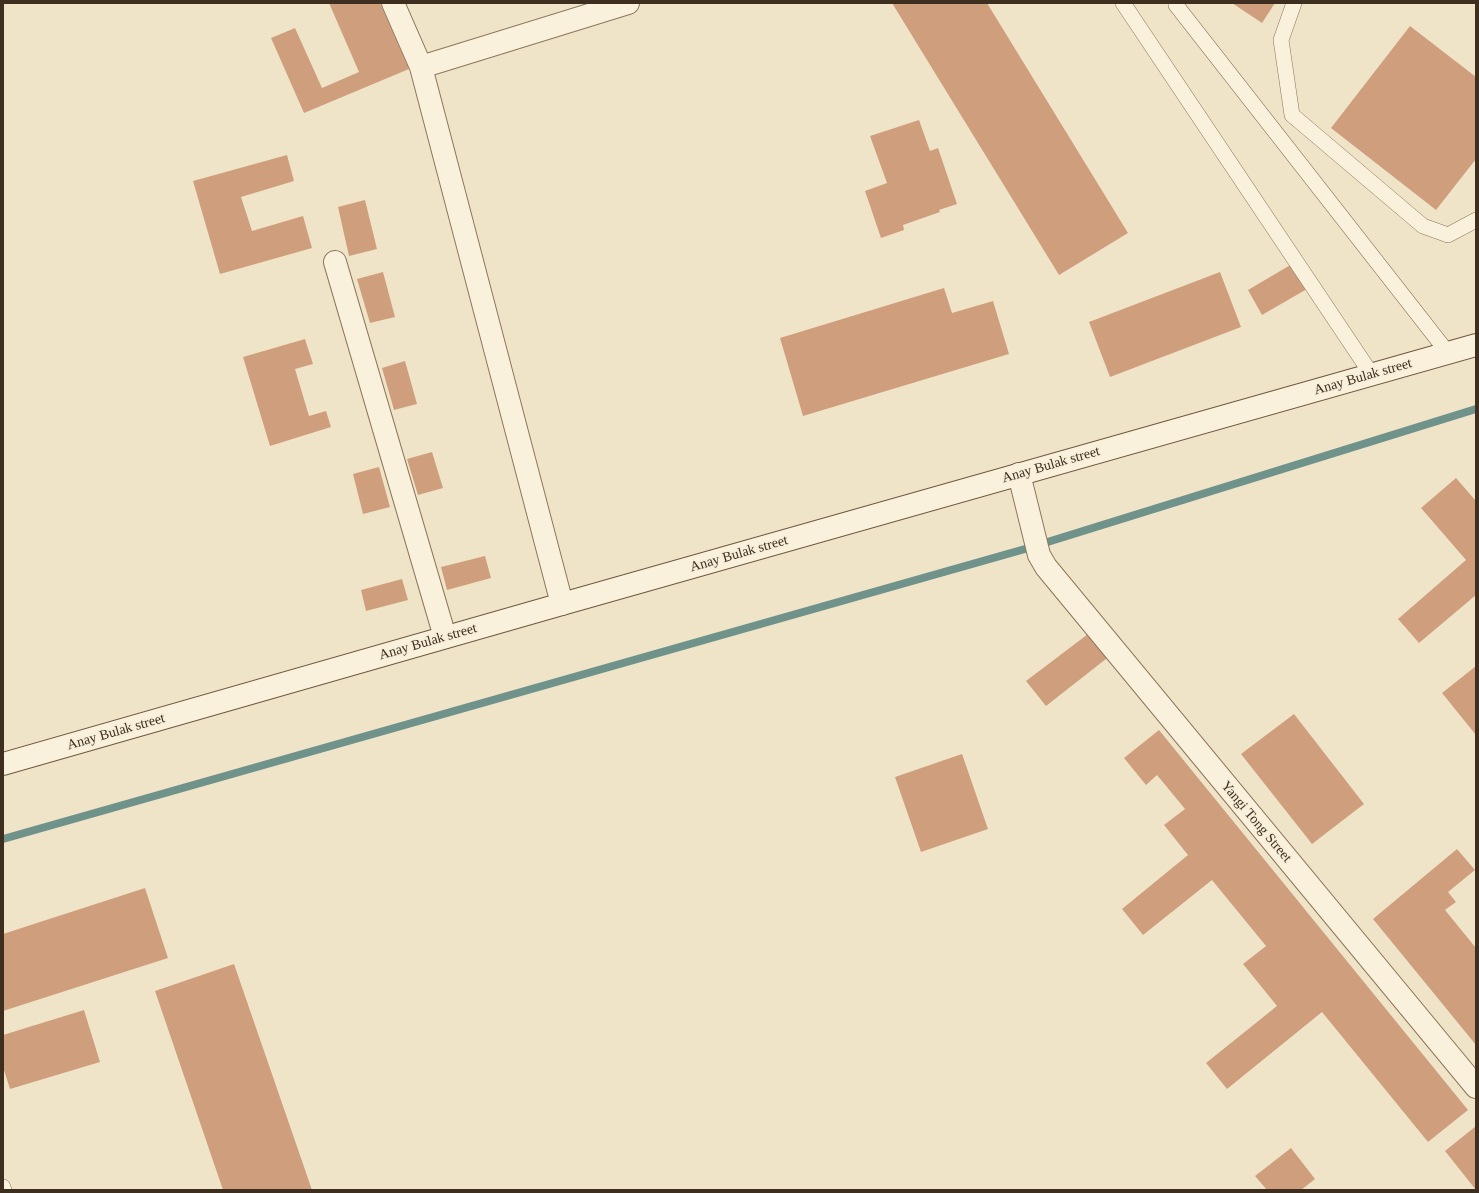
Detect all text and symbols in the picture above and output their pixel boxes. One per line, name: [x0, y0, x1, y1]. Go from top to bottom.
street label: Anay Bulak street: [1312, 355, 1414, 399]
street label: Anay Bulak street: [1000, 443, 1102, 487]
street label: Anay Bulak street: [688, 532, 790, 576]
street label: Anay Bulak street: [377, 620, 479, 664]
street label: Anay Bulak street: [65, 710, 167, 754]
street label: Yangi Tong Street: [1217, 778, 1295, 866]

